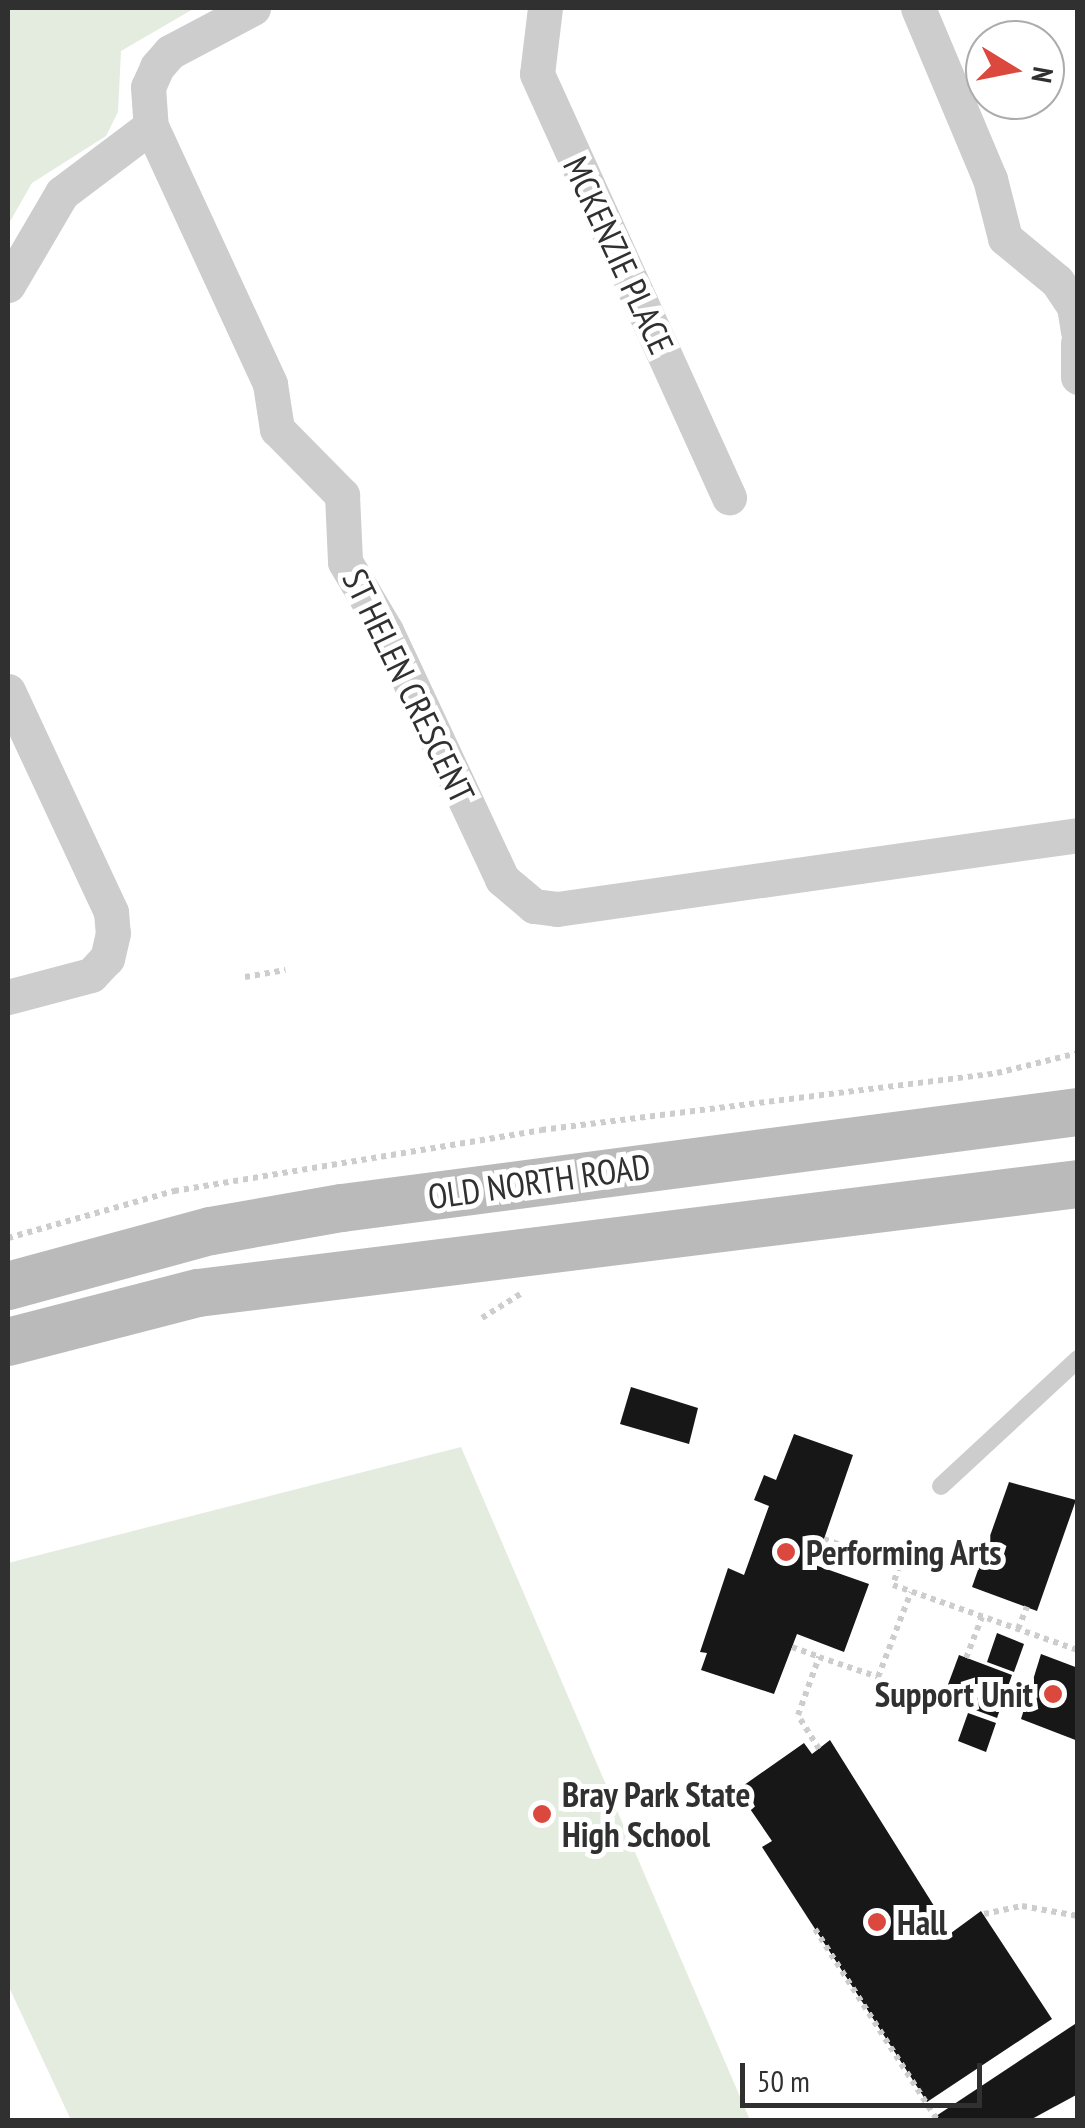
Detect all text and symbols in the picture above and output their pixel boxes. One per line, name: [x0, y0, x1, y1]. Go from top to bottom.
north arrow: [965, 20, 1065, 120]
text: N: [1024, 64, 1063, 86]
street label: MCKENZIE PLACE: [555, 150, 683, 360]
street label: ST HELEN CRESCENT: [334, 562, 484, 810]
street label: OLD NORTH ROAD: [425, 1145, 653, 1217]
place label: Performing Arts: [806, 1531, 1003, 1573]
marker: Performing Arts: [775, 1541, 797, 1563]
place label: Support Unit: [875, 1673, 1033, 1715]
marker: Support Unit: [1042, 1683, 1064, 1705]
place label: Bray Park State High School: [562, 1773, 752, 1855]
marker: Bray Park State High School: [531, 1803, 553, 1825]
place label: Hall: [897, 1901, 947, 1943]
marker: Hall: [866, 1911, 888, 1933]
scale bar: [745, 2043, 988, 2105]
text: 50 m: [757, 2061, 810, 2100]

